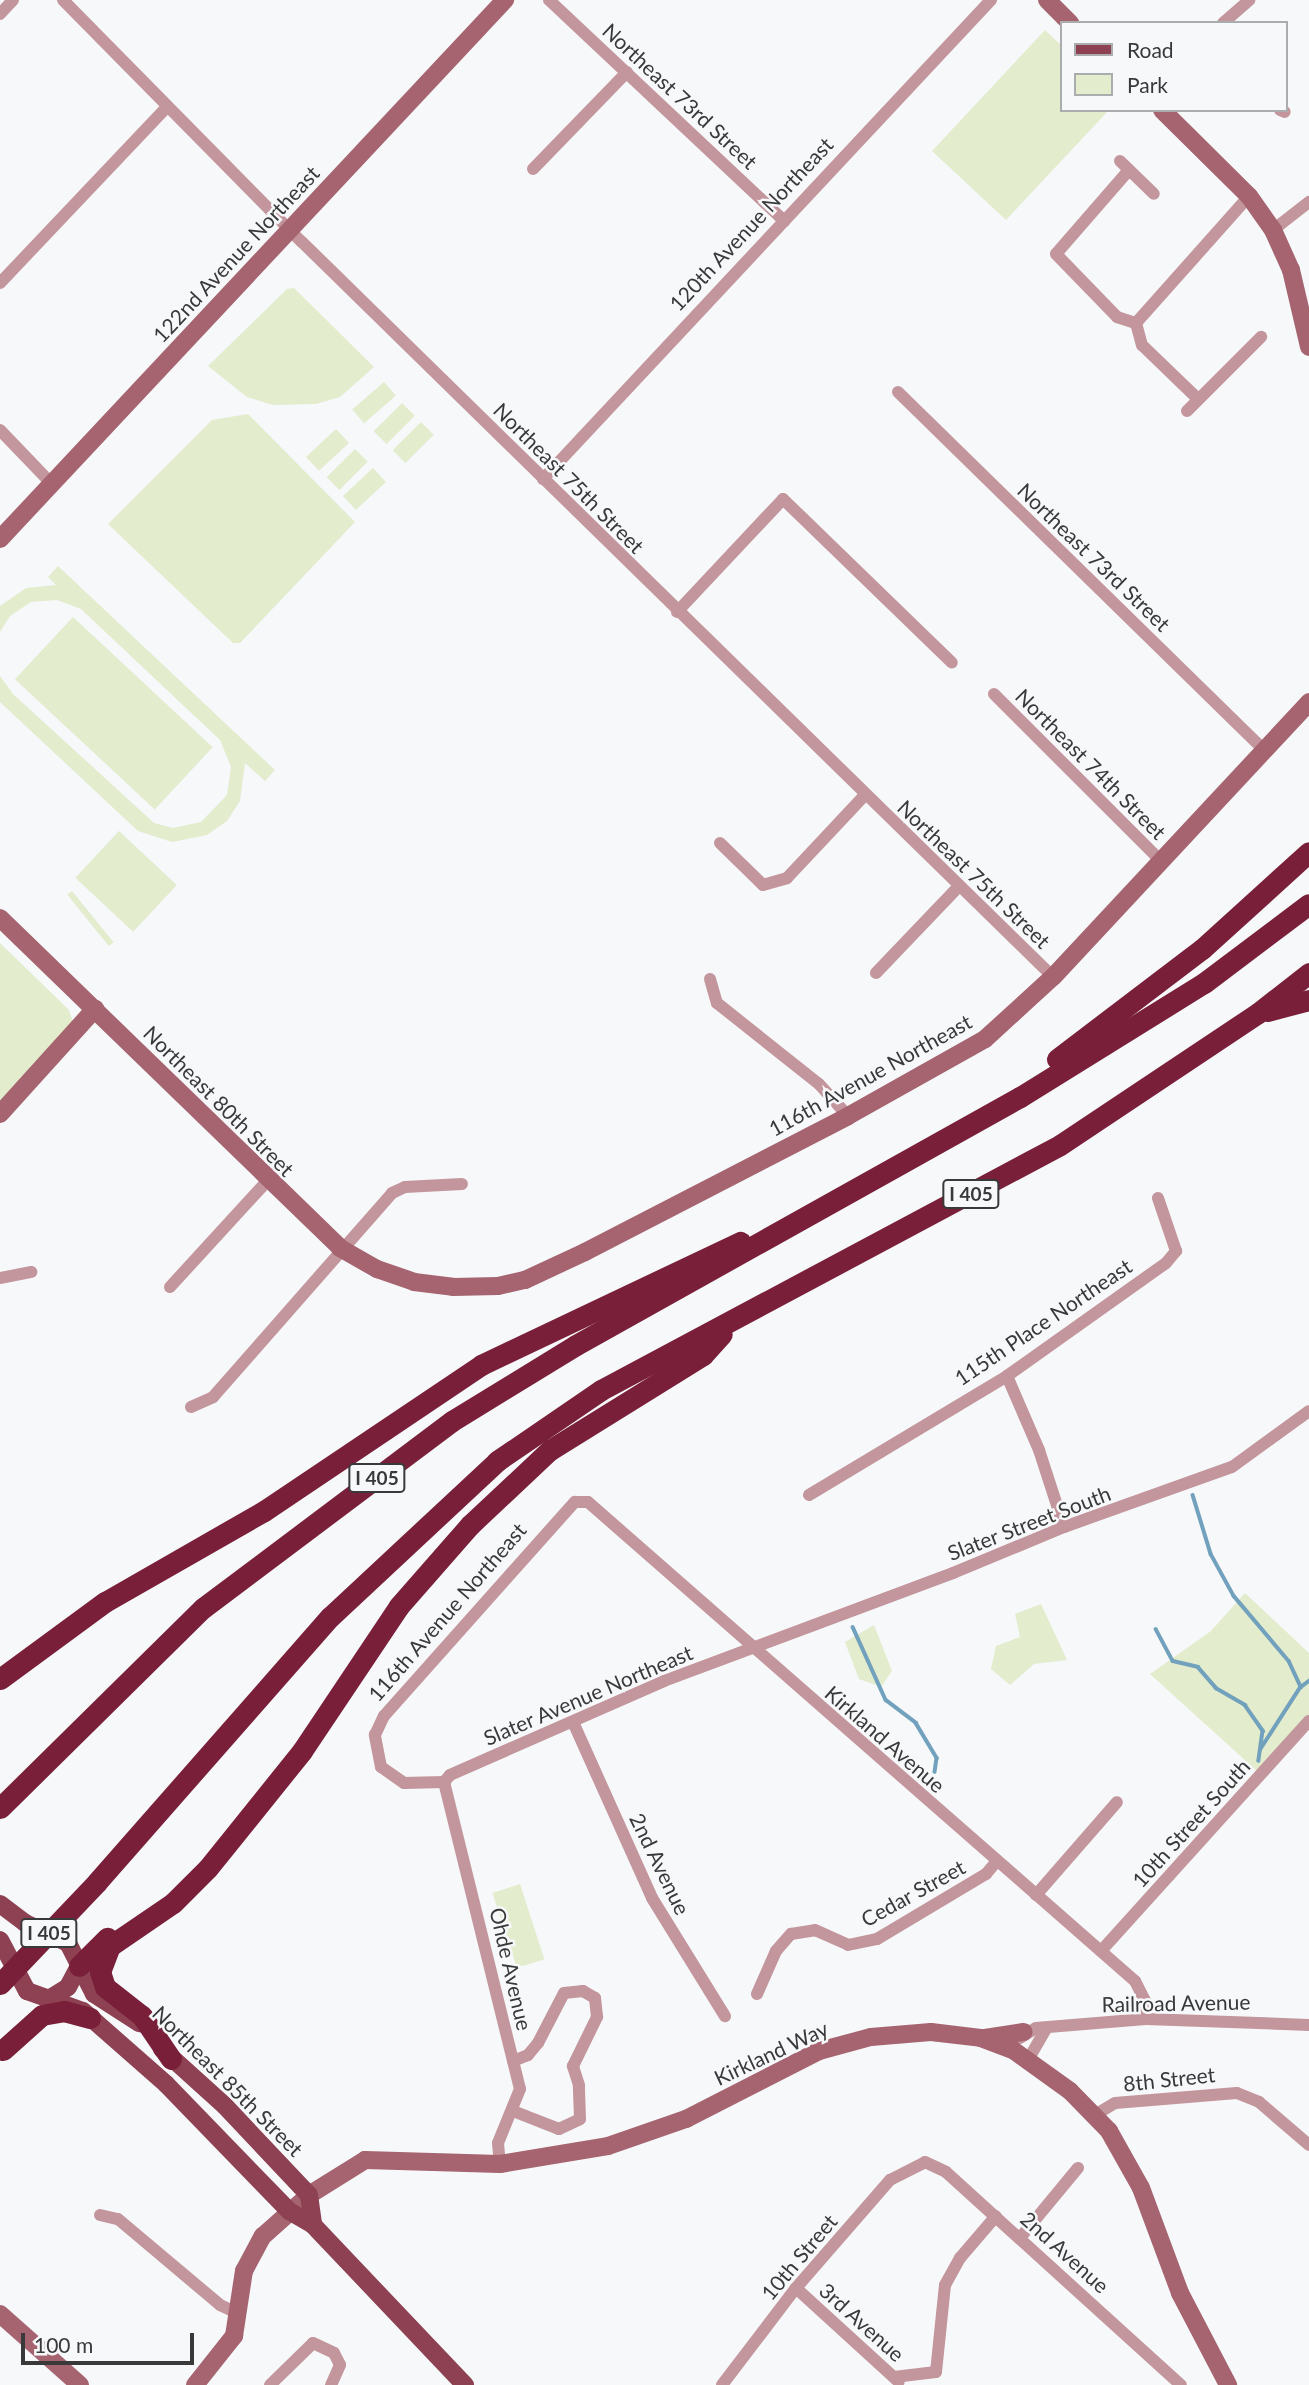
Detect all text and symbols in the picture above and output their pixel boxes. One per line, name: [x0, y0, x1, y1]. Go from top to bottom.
street label: Northeast 73rd Street: [598, 18, 762, 174]
legend: [1060, 21, 1288, 112]
text: Road: [1127, 37, 1174, 62]
text: Park: [1127, 72, 1168, 97]
street label: 120th Avenue Northeast: [664, 132, 838, 316]
street label: 122nd Avenue Northeast: [147, 160, 325, 348]
street label: Northeast 75th Street: [489, 398, 649, 558]
street label: Northeast 73rd Street: [1013, 478, 1175, 636]
street label: Northeast 74th Street: [1011, 684, 1171, 844]
street label: Northeast 75th Street: [892, 795, 1056, 953]
street label: 116th Avenue Northeast: [764, 1009, 976, 1141]
street label: Northeast 80th Street: [139, 1021, 299, 1181]
road number: I 405: [941, 1178, 1001, 1210]
street label: 115th Place Northeast: [950, 1253, 1136, 1391]
road number: I 405: [347, 1462, 407, 1494]
street label: Slater Street South: [944, 1480, 1114, 1566]
street label: 116th Avenue Northeast: [362, 1517, 532, 1707]
street label: Slater Avenue Northeast: [479, 1639, 697, 1751]
street label: Kirkland Avenue: [820, 1680, 950, 1798]
street label: 10th Street South: [1127, 1754, 1255, 1892]
street label: 2nd Avenue: [624, 1809, 696, 1919]
street label: Cedar Street: [856, 1854, 970, 1932]
street label: Ohde Avenue: [485, 1905, 537, 2033]
road number: I 405: [19, 1918, 79, 1949]
street label: Railroad Avenue: [1101, 1989, 1251, 2017]
street label: Northeast 85th Street: [148, 2001, 308, 2161]
street label: Kirkland Way: [710, 2016, 832, 2090]
street label: 8th Street: [1122, 2062, 1216, 2096]
street label: 2nd Avenue: [1015, 2206, 1115, 2298]
street label: 10th Street: [756, 2209, 842, 2305]
street label: 3rd Avenue: [814, 2277, 910, 2367]
scale bar: [24, 2318, 198, 2362]
text: 100 m: [34, 2332, 93, 2357]

